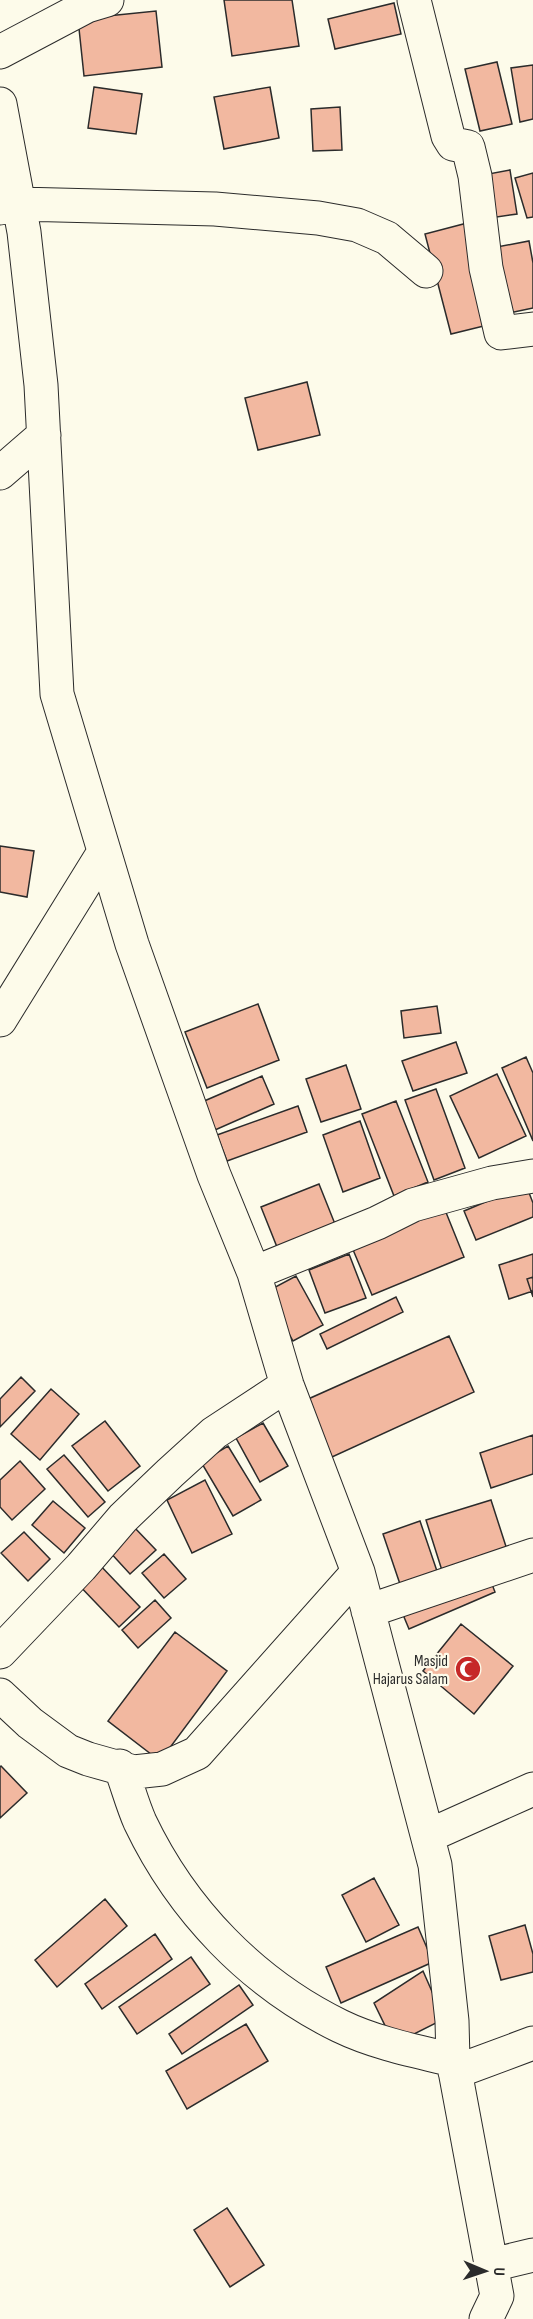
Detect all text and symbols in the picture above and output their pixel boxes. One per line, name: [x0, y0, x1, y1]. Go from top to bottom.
place label: Masjid Hajarus Salam: [373, 1652, 448, 1689]
mosque icon: Masjid Hajarus Salam: [453, 1654, 483, 1684]
north arrow: [455, 2241, 515, 2301]
text: U: [489, 2267, 508, 2276]

